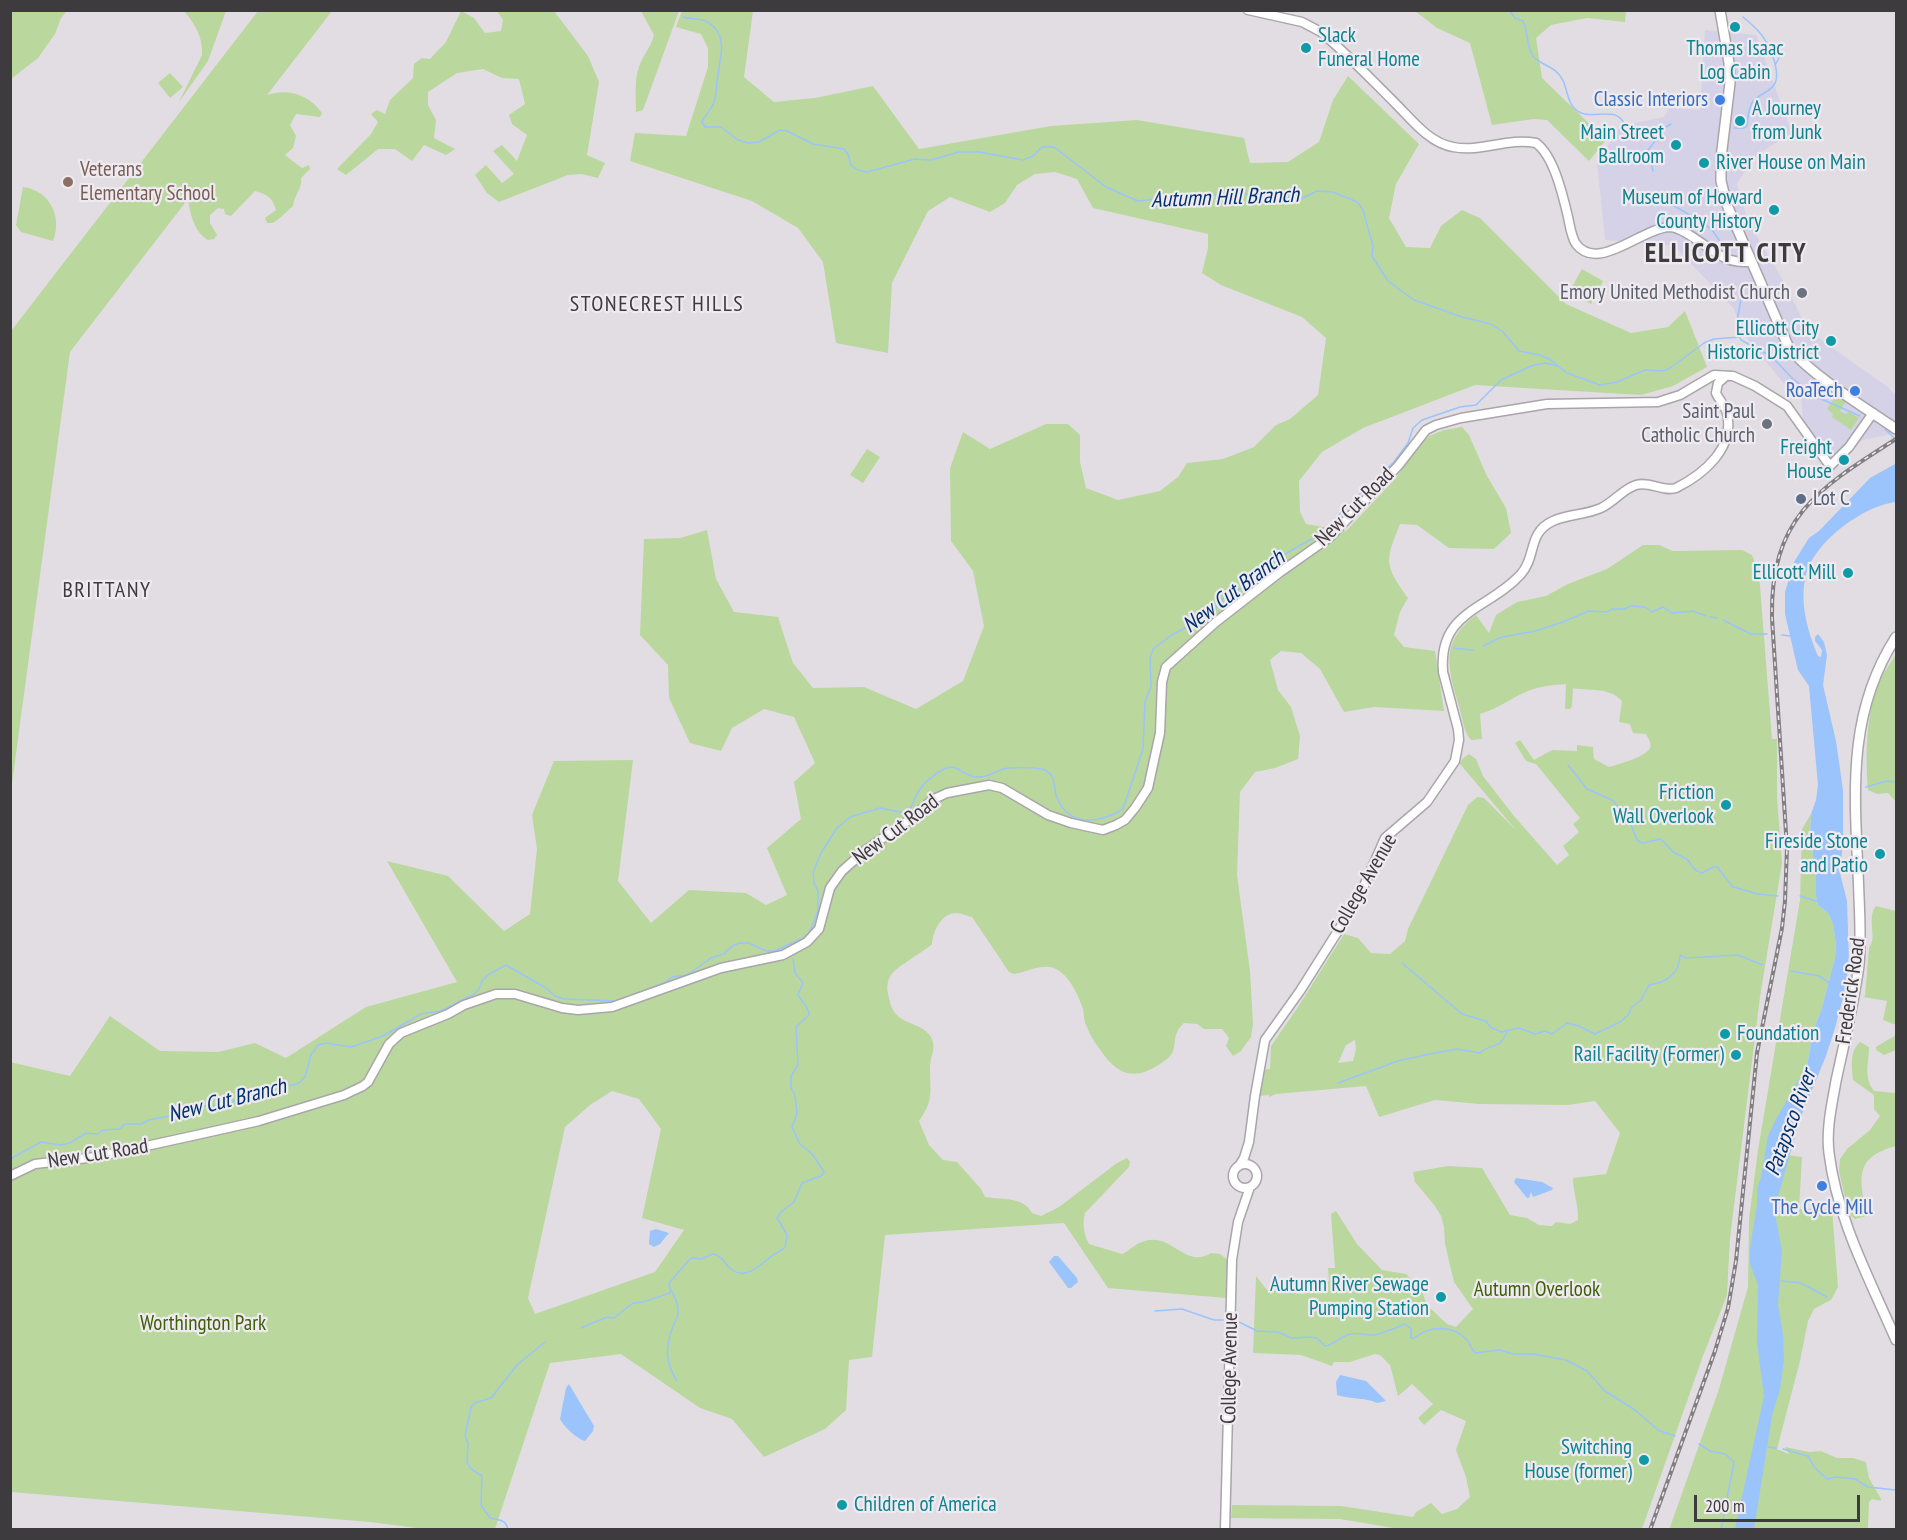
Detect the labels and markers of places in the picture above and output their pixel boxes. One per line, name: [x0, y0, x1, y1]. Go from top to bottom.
marker: Thomas Isaac Log Cabin: [1728, 20, 1742, 34]
place label: Slack Funeral Home: [1318, 23, 1420, 73]
place label: Thomas Isaac Log Cabin: [1686, 36, 1784, 86]
marker: Slack Funeral Home: [1299, 41, 1313, 55]
place label: Classic Interiors: [1594, 87, 1708, 113]
marker: Classic Interiors: [1713, 93, 1727, 107]
place label: A Journey from Junk: [1752, 96, 1822, 146]
marker: A Journey from Junk: [1733, 114, 1747, 128]
place label: Main Street Ballroom: [1581, 120, 1664, 170]
marker: Main Street Ballroom: [1669, 138, 1683, 152]
place label: River House on Main: [1716, 150, 1866, 176]
marker: River House on Main: [1697, 156, 1711, 170]
place label: Veterans Elementary School: [80, 157, 215, 207]
marker: Veterans Elementary School: [61, 175, 75, 189]
place label: Museum of Howard County History: [1622, 185, 1762, 235]
marker: Museum of Howard County History: [1767, 203, 1781, 217]
place label: Emory United Methodist Church: [1560, 280, 1790, 306]
marker: Emory United Methodist Church: [1795, 286, 1809, 300]
place label: Ellicott City Historic District: [1707, 316, 1819, 366]
marker: Ellicott City Historic District: [1824, 334, 1838, 348]
place label: RoaTech: [1786, 378, 1843, 404]
marker: RoaTech: [1848, 384, 1862, 398]
place label: Saint Paul Catholic Church: [1641, 399, 1755, 449]
marker: Saint Paul Catholic Church: [1760, 417, 1774, 431]
place label: Freight House: [1780, 435, 1832, 485]
marker: Freight House: [1837, 453, 1851, 467]
place label: Lot C: [1813, 486, 1850, 512]
marker: Lot C: [1794, 492, 1808, 506]
place label: Ellicott Mill: [1753, 560, 1836, 586]
marker: Ellicott Mill: [1841, 566, 1855, 580]
place label: Friction Wall Overlook: [1613, 780, 1714, 830]
marker: Friction Wall Overlook: [1719, 798, 1733, 812]
place label: Fireside Stone and Patio: [1765, 829, 1868, 879]
marker: Fireside Stone and Patio: [1873, 847, 1887, 861]
place label: Foundation: [1737, 1021, 1819, 1047]
marker: Foundation: [1718, 1027, 1732, 1041]
place label: Rail Facility (Former): [1574, 1042, 1724, 1068]
marker: Rail Facility (Former): [1729, 1048, 1743, 1062]
marker: The Cycle Mill: [1815, 1179, 1829, 1193]
place label: The Cycle Mill: [1771, 1195, 1873, 1221]
place label: Autumn River Sewage Pumping Station: [1270, 1272, 1429, 1322]
marker: Autumn River Sewage Pumping Station: [1434, 1290, 1448, 1304]
place label: Switching House (former): [1524, 1435, 1632, 1485]
marker: Switching House (former): [1637, 1453, 1651, 1467]
place label: Children of America: [854, 1492, 997, 1518]
marker: Children of America: [835, 1498, 849, 1512]

